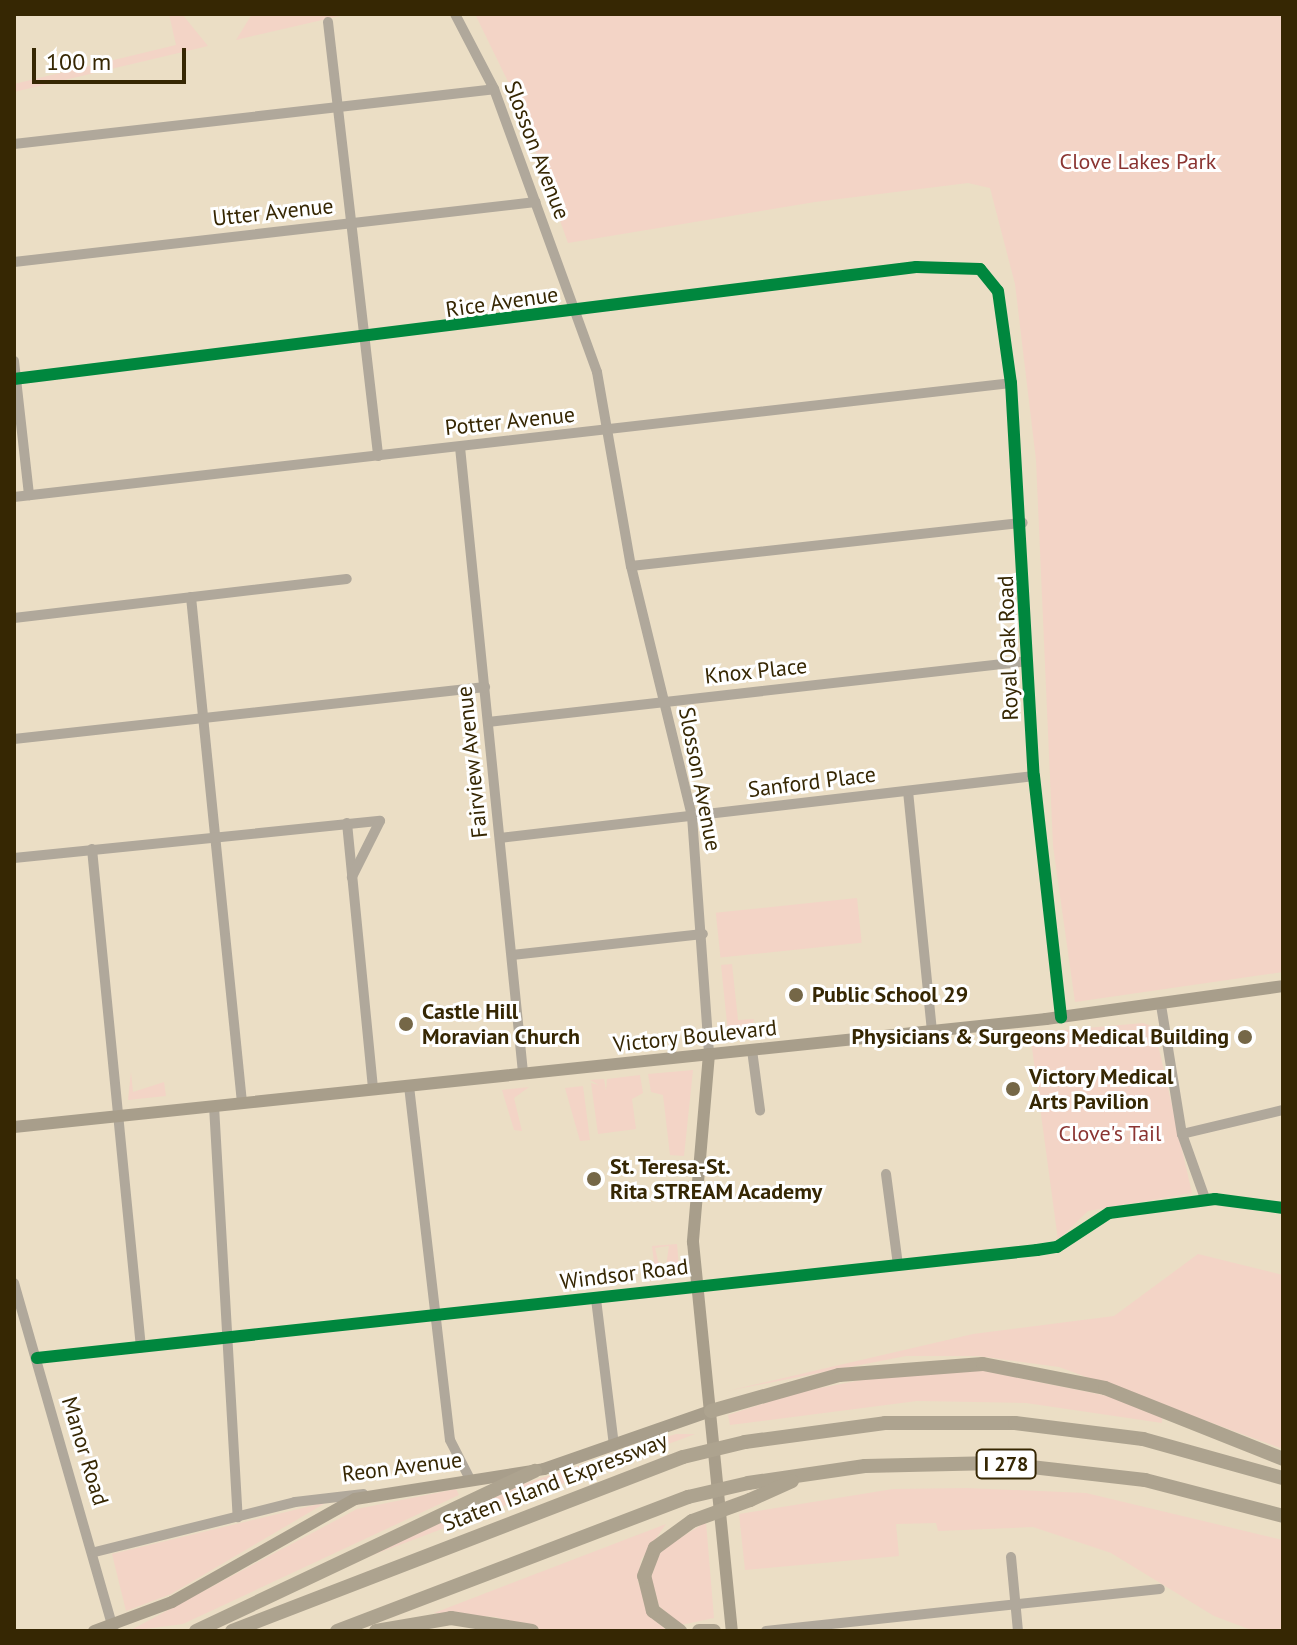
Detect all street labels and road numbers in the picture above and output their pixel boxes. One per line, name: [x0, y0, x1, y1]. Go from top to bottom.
street label: Slosson Avenue: [498, 77, 576, 223]
street label: Utter Avenue: [211, 192, 335, 232]
street label: Rice Avenue: [444, 281, 560, 323]
street label: Potter Avenue: [443, 401, 577, 441]
street label: Royal Oak Road: [992, 575, 1024, 721]
street label: Knox Place: [703, 652, 809, 690]
street label: Fairview Avenue: [451, 684, 493, 840]
street label: Slosson Avenue: [673, 704, 727, 854]
street label: Sanford Place: [747, 761, 877, 803]
street label: Victory Boulevard: [611, 1014, 779, 1058]
street label: Windsor Road: [558, 1253, 690, 1295]
street label: Manor Road: [56, 1394, 114, 1508]
street label: Staten Island Expressway: [439, 1427, 671, 1537]
street label: Reon Avenue: [340, 1447, 464, 1487]
road number: I 278: [974, 1448, 1038, 1480]

